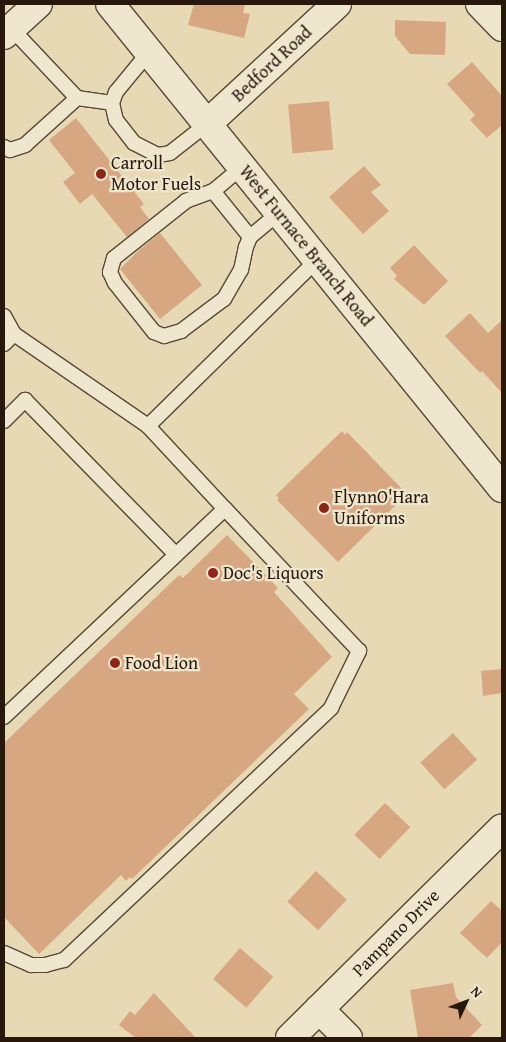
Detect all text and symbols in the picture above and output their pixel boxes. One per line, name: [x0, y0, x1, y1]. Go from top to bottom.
street label: Bedford Road: [227, 21, 317, 107]
place label: Carroll Motor Fuels: [111, 153, 201, 195]
street label: West Furnace Branch Road: [234, 161, 378, 331]
marker: Carroll Motor Fuels: [95, 168, 107, 180]
place label: FlynnO'Hara Uniforms: [334, 487, 429, 530]
marker: FlynnO'Hara Uniforms: [318, 502, 330, 514]
place label: Doc's Liquors: [223, 562, 324, 584]
marker: Doc's Liquors: [207, 567, 219, 579]
place label: Food Lion: [125, 652, 198, 674]
marker: Food Lion: [109, 657, 121, 669]
street label: Pampano Drive: [348, 885, 444, 981]
north arrow: [441, 977, 491, 1027]
text: N: [466, 982, 487, 1002]

